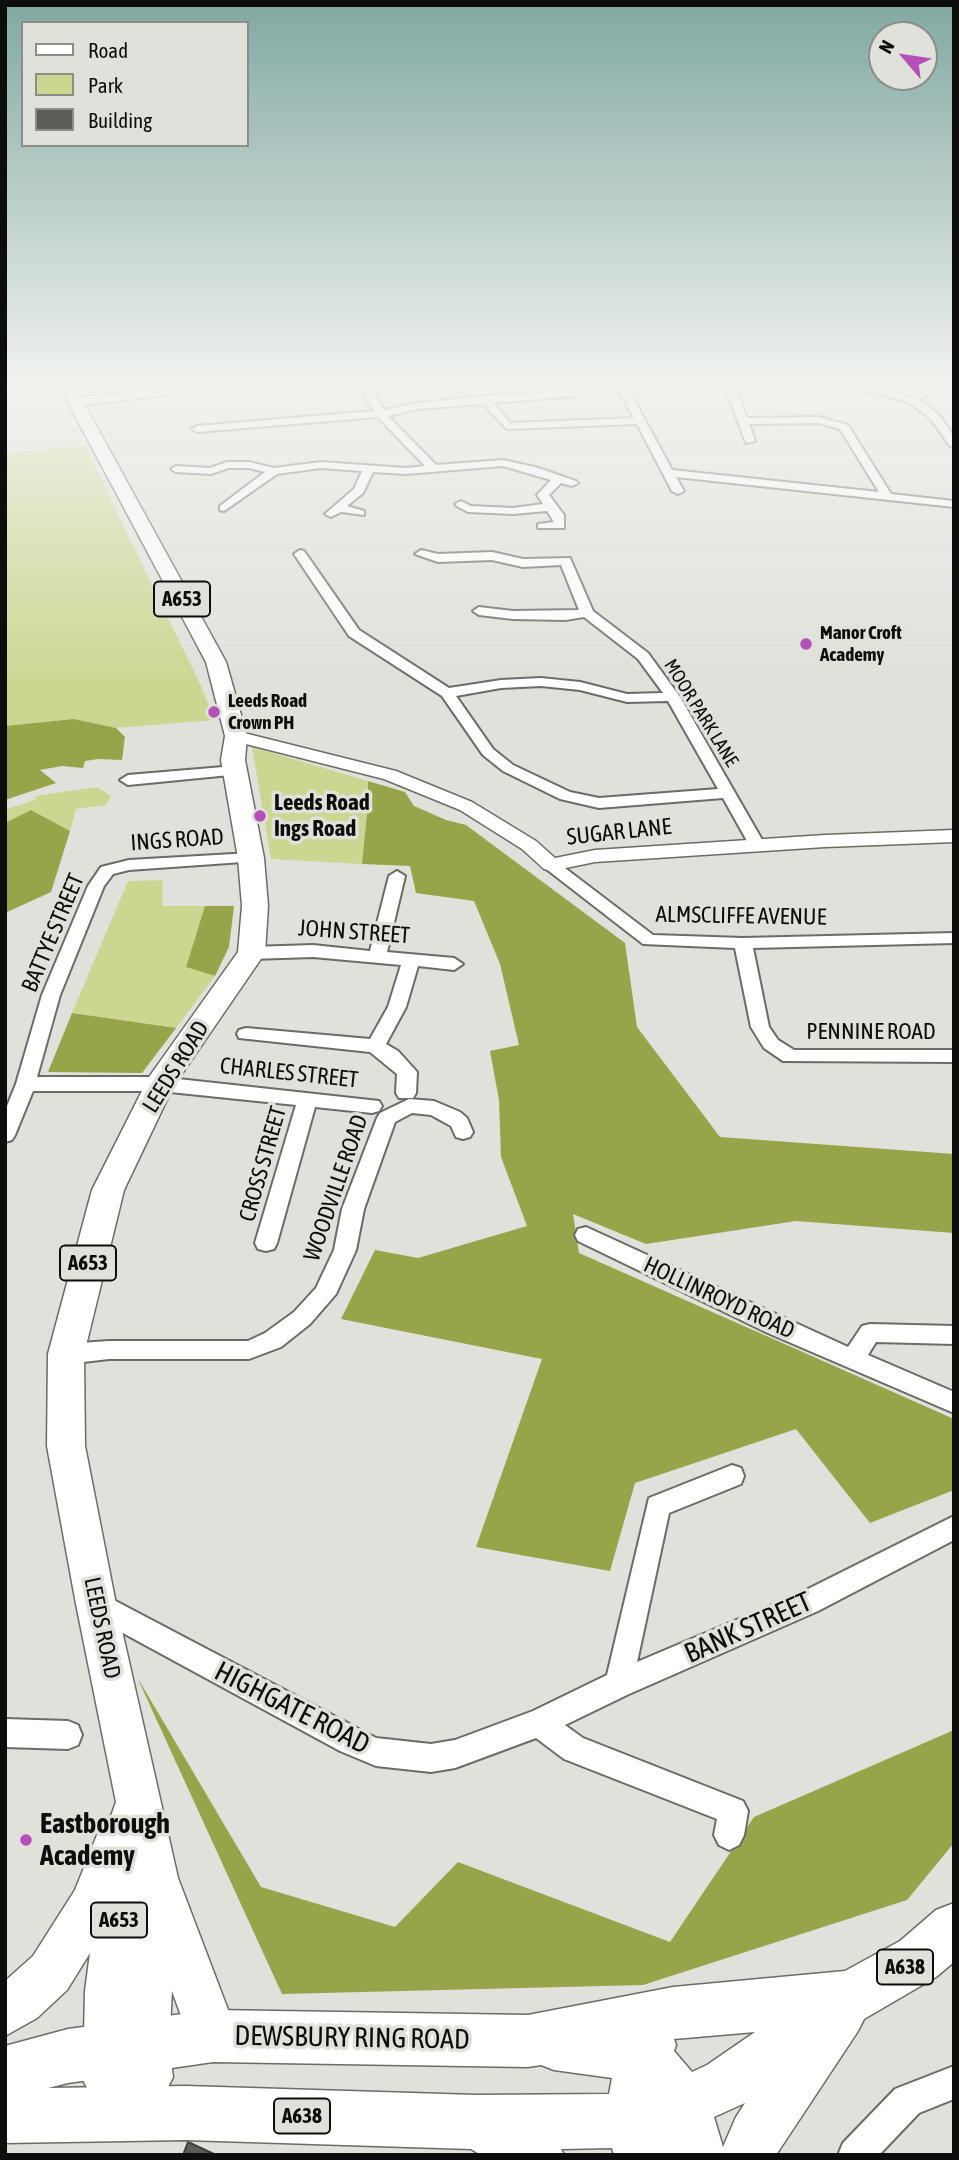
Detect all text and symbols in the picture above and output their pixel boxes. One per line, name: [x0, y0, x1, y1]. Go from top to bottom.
legend: [21, 21, 248, 147]
north arrow: [868, 21, 938, 91]
text: N: [874, 37, 899, 57]
text: Road: [88, 38, 128, 62]
text: Park: [88, 73, 123, 97]
text: Building: [88, 108, 152, 132]
road number: A653: [154, 582, 210, 616]
place label: Manor Croft Academy: [820, 622, 902, 666]
marker: Manor Croft Academy: [798, 636, 814, 652]
street label: MOOR PARK LANE: [659, 655, 743, 771]
place label: Leeds Road Crown PH: [228, 690, 307, 734]
marker: Leeds Road Crown PH: [206, 704, 222, 720]
place label: Leeds Road Ings Road: [274, 789, 370, 843]
marker: Leeds Road Ings Road: [252, 808, 268, 824]
street label: SUGAR LANE: [565, 813, 673, 851]
street label: INGS ROAD: [130, 823, 224, 857]
street label: BATTYE STREET: [16, 870, 90, 996]
street label: ALMSCLIFFE AVENUE: [655, 901, 827, 931]
street label: JOHN STREET: [297, 914, 411, 950]
street label: LEEDS ROAD: [137, 1016, 215, 1118]
street label: PENNINE ROAD: [806, 1018, 936, 1046]
street label: CHARLES STREET: [218, 1052, 360, 1094]
street label: CROSS STREET: [233, 1103, 293, 1225]
street label: WOODVILLE ROAD: [298, 1111, 374, 1265]
road number: A653: [60, 1246, 116, 1280]
street label: HOLLINROYD ROAD: [639, 1251, 799, 1345]
street label: LEEDS ROAD: [78, 1575, 126, 1681]
street label: BANK STREET: [679, 1585, 817, 1671]
street label: HIGHGATE ROAD: [209, 1655, 375, 1761]
place label: Eastborough Academy: [40, 1807, 170, 1873]
marker: Eastborough Academy: [18, 1832, 34, 1848]
road number: A653: [91, 1902, 147, 1938]
road number: A638: [877, 1950, 933, 1984]
street label: DEWSBURY RING ROAD: [234, 2019, 470, 2057]
road number: A638: [274, 2098, 330, 2134]

